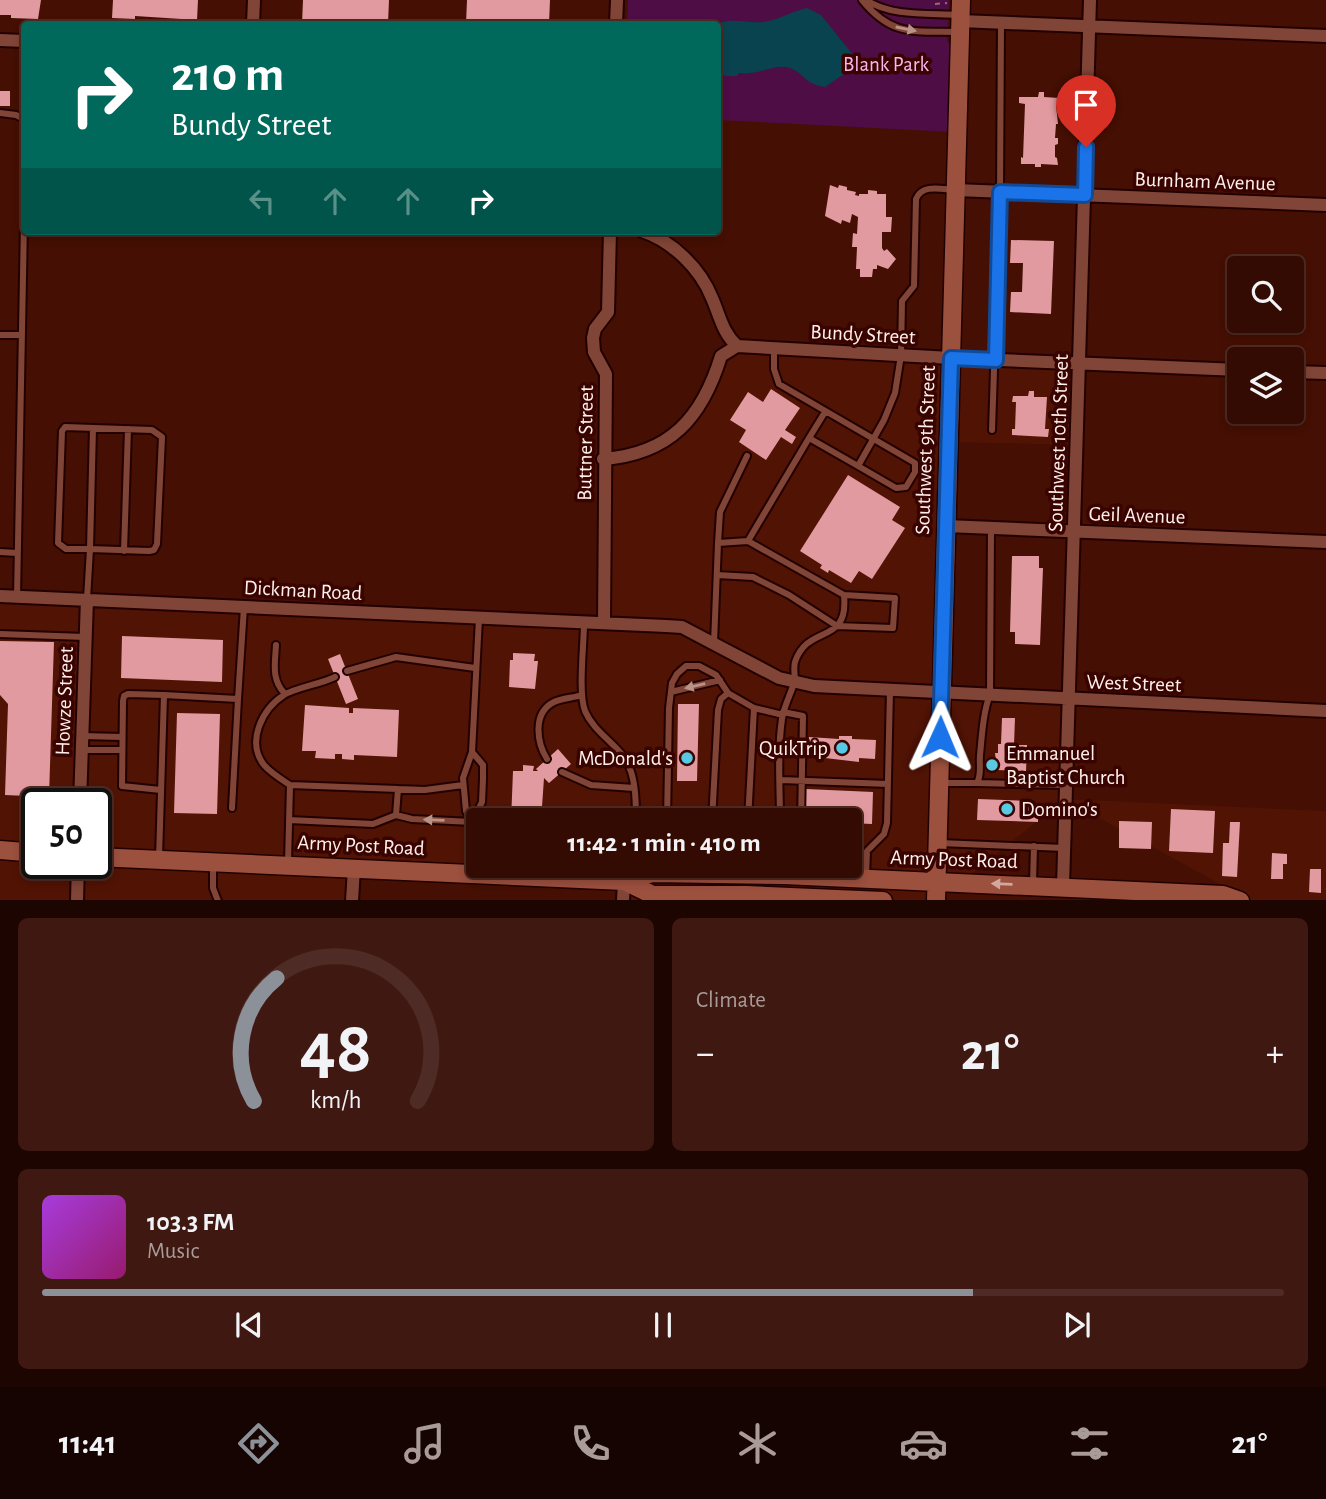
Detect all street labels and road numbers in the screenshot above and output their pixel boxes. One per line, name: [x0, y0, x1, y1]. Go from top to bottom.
street label: Burnham Avenue: [1134, 169, 1276, 194]
street label: Bundy Street: [810, 321, 916, 348]
street label: Southwest 10th Street: [1045, 353, 1072, 532]
street label: Southwest 9th Street: [912, 365, 939, 535]
street label: Buttner Street: [574, 385, 597, 501]
street label: Geil Avenue: [1088, 503, 1186, 528]
street label: Dickman Road: [243, 577, 363, 604]
street label: Howze Street: [52, 646, 77, 756]
street label: West Street: [1086, 671, 1182, 696]
street label: Army Post Road: [297, 832, 425, 859]
street label: Army Post Road: [890, 847, 1018, 872]

